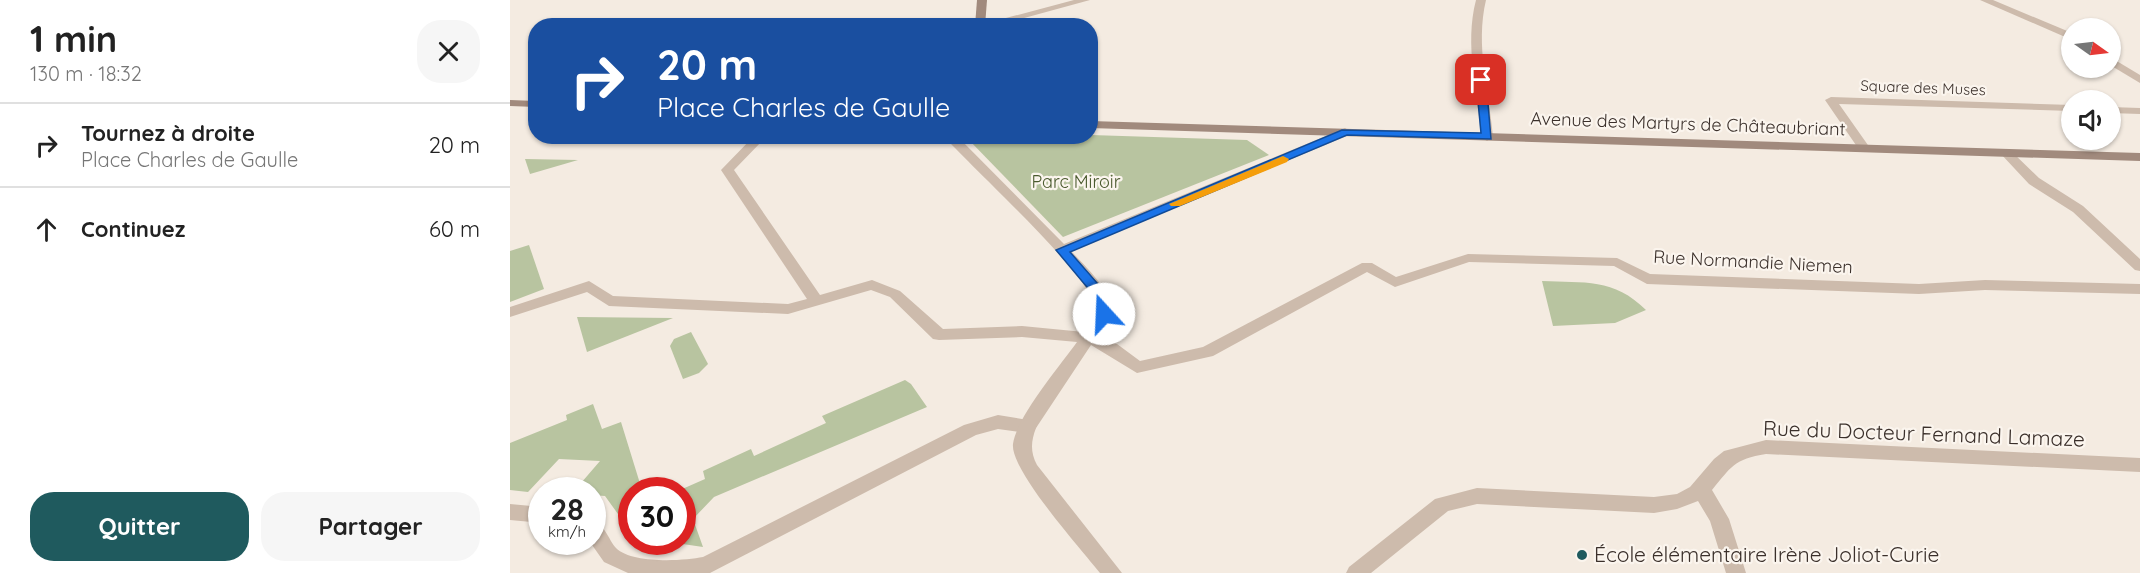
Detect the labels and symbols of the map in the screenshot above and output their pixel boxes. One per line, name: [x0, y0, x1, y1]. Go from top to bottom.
north arrow: [2061, 18, 2121, 78]
pin: [1455, 54, 1506, 105]
street label: Square des Muses: [1860, 76, 1986, 99]
street label: Avenue des Martyrs de Châteaubriant: [1530, 107, 1846, 140]
park label: Parc Miroir: [1031, 170, 1121, 193]
street label: Rue Normandie Niemen: [1653, 245, 1853, 278]
position arrow: [1072, 282, 1136, 346]
street label: Rue du Docteur Fernand Lamaze: [1763, 414, 2085, 452]
speed limit sign: 30: [618, 477, 696, 555]
place label: École élémentaire Irène Joliot-Curie: [1594, 541, 1939, 567]
marker: École élémentaire Irène Joliot-Curie: [1575, 548, 1589, 562]

